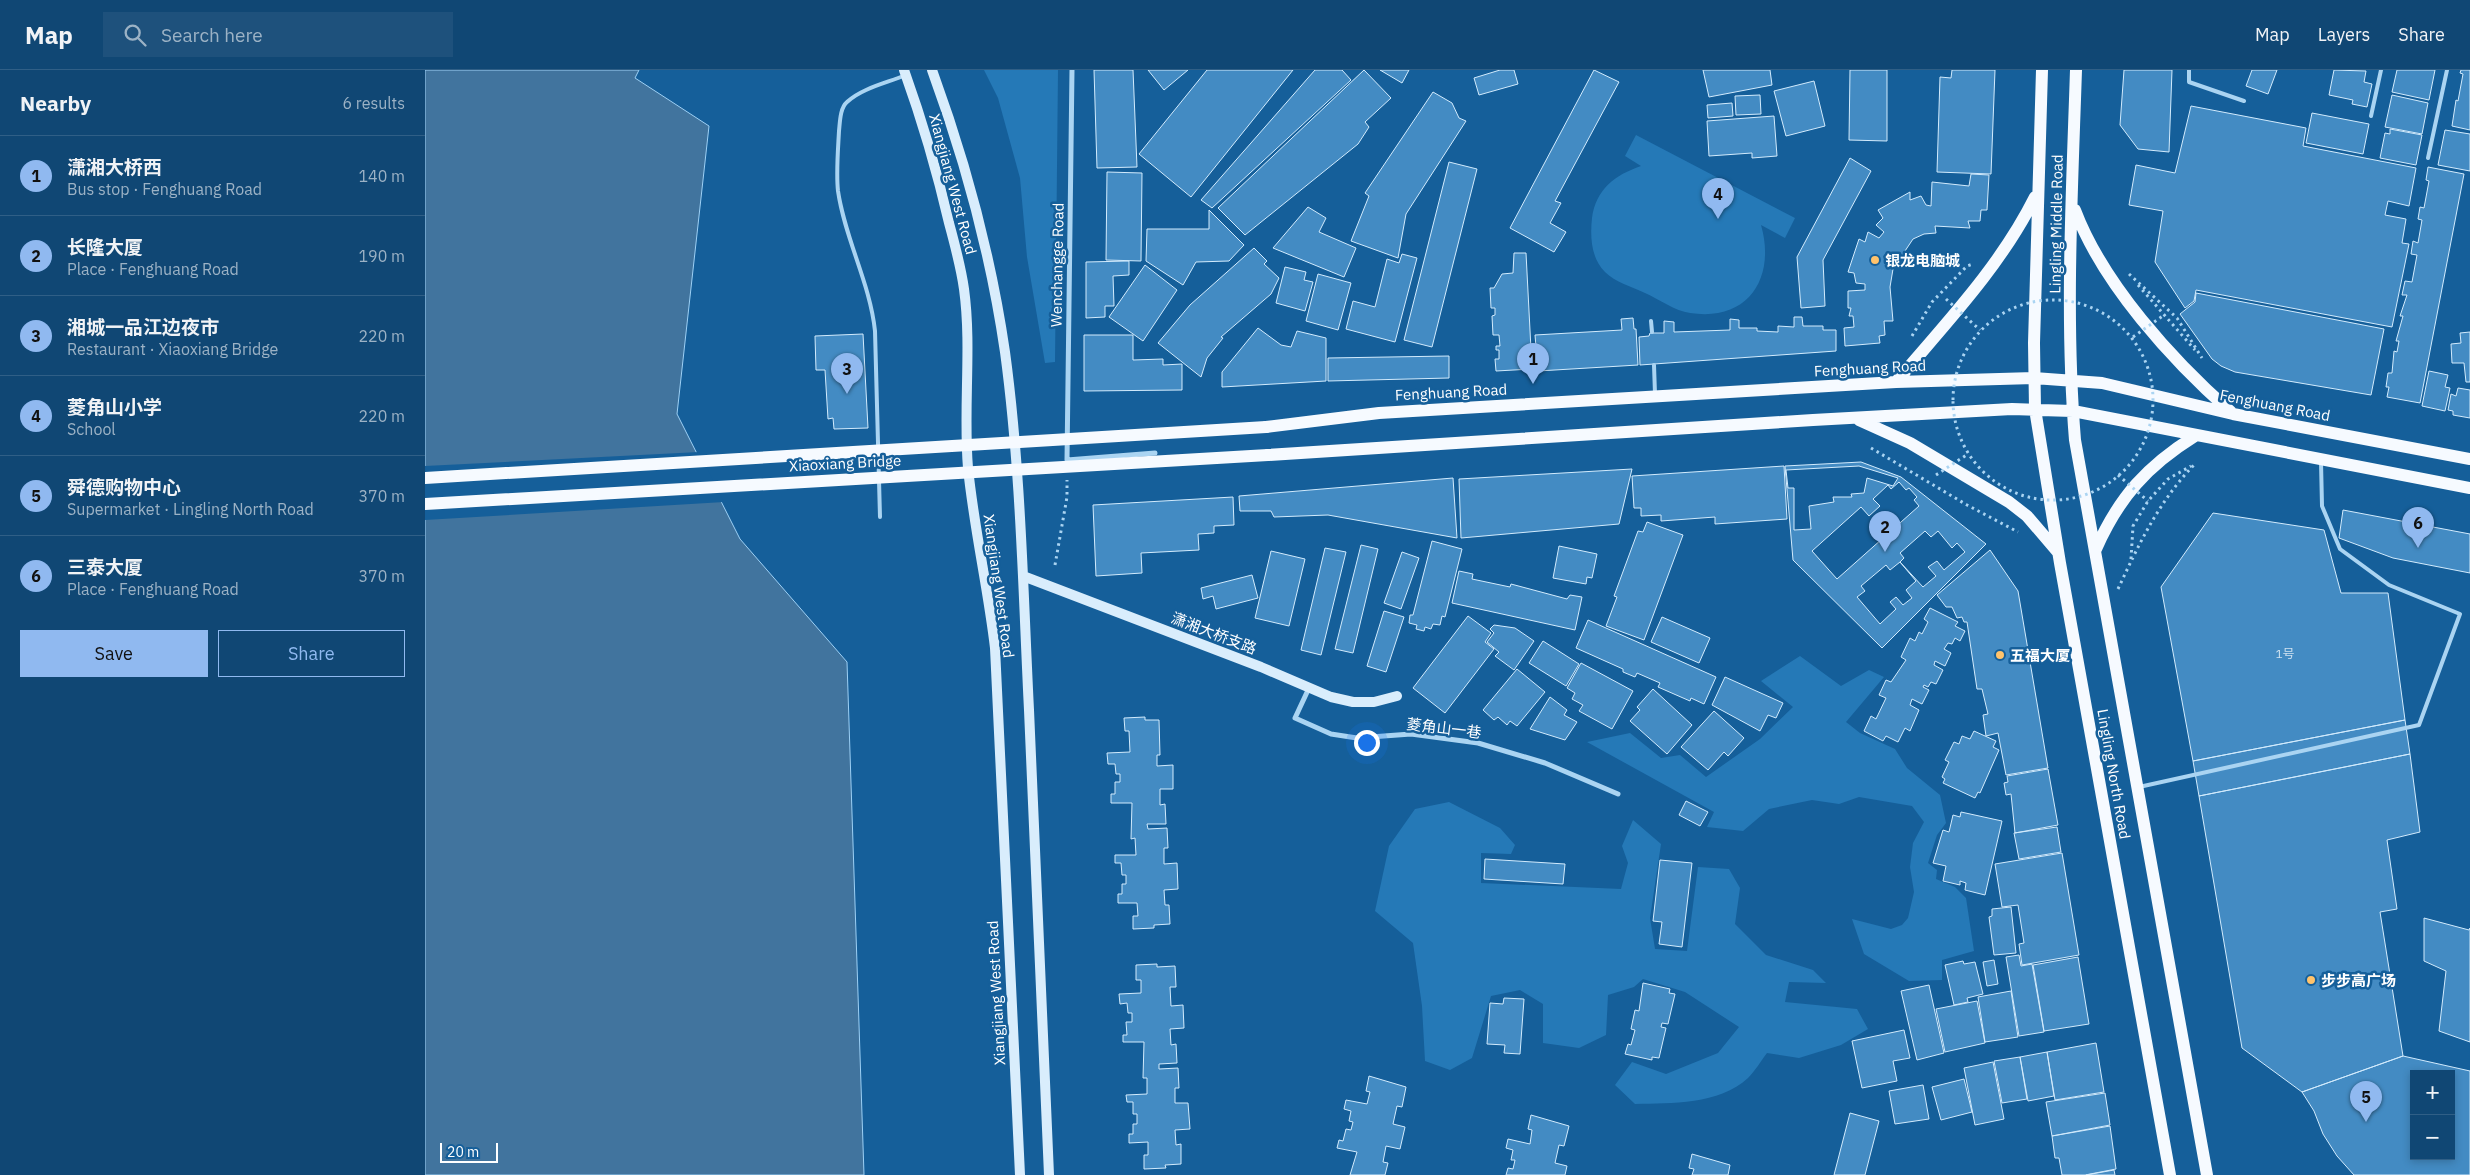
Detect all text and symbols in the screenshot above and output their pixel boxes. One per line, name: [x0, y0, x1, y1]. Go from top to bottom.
search box: [103, 12, 453, 57]
text: Map: [25, 19, 73, 51]
icon: search: [121, 21, 149, 49]
text: Search here: [161, 23, 263, 47]
text: Map: [2255, 23, 2290, 46]
text: Layers: [2318, 23, 2370, 46]
text: Share: [2398, 23, 2445, 46]
text: Nearby: [20, 89, 91, 117]
text: 6 results: [342, 93, 405, 113]
street label: Xiangjiang West Road: [925, 112, 981, 256]
street label: Lingling Middle Road: [2045, 154, 2067, 294]
text: 潇湘大桥西: [67, 155, 162, 179]
text: 1: [31, 166, 41, 186]
text: 140 m: [358, 166, 405, 186]
pin: 4: [1702, 178, 1734, 219]
text: Bus stop · Fenghuang Road: [67, 179, 262, 199]
street label: Wenchangge Road: [1046, 203, 1068, 327]
text: 长隆大厦: [67, 235, 143, 259]
text: 2: [31, 246, 41, 266]
text: 190 m: [358, 246, 405, 266]
place label: 银龙电脑城: [1885, 251, 1960, 270]
marker: 银龙电脑城: [1869, 254, 1881, 266]
text: Place · Fenghuang Road: [67, 259, 239, 279]
text: 湘城一品江边夜市: [67, 315, 219, 339]
text: 3: [31, 326, 41, 346]
text: 220 m: [358, 326, 405, 346]
text: Restaurant · Xiaoxiang Bridge: [67, 339, 278, 359]
pin: 1: [1517, 343, 1549, 384]
pin: 3: [831, 353, 863, 394]
street label: Fenghuang Road: [1813, 356, 1927, 380]
street label: Fenghuang Road: [1394, 380, 1508, 404]
street label: Fenghuang Road: [2218, 385, 2332, 425]
text: 菱角山小学: [67, 395, 162, 419]
text: 4: [31, 406, 41, 426]
text: 220 m: [358, 406, 405, 426]
text: School: [67, 419, 116, 439]
street label: Xiaoxiang Bridge: [788, 451, 902, 475]
text: 舜德购物中心: [67, 475, 181, 499]
text: 5: [31, 486, 41, 506]
text: 370 m: [358, 486, 405, 506]
text: Supermarket · Lingling North Road: [67, 499, 314, 519]
pin: 6: [2402, 507, 2434, 548]
pin: 2: [1869, 511, 1901, 552]
street label: Xiangjiang West Road: [980, 513, 1018, 659]
text: 三泰大厦: [67, 555, 143, 579]
text: 6: [31, 566, 41, 586]
text: 370 m: [358, 566, 405, 586]
text: Place · Fenghuang Road: [67, 579, 239, 599]
street label: 潇湘大桥支路: [1169, 608, 1259, 658]
button: Save: [20, 630, 208, 677]
button: Share: [218, 630, 405, 677]
place label: 五福大厦: [2010, 646, 2070, 665]
house number: 1号: [2275, 646, 2295, 661]
marker: 五福大厦: [1994, 649, 2006, 661]
street label: Lingling North Road: [2093, 707, 2135, 841]
street label: 菱角山一巷: [1406, 714, 1482, 742]
your location: [1354, 730, 1380, 756]
street label: Xiangjiang West Road: [983, 920, 1009, 1066]
place label: 步步高广场: [2321, 971, 2396, 990]
marker: 步步高广场: [2305, 974, 2317, 986]
map controls: [2410, 1070, 2455, 1160]
button: +: [2410, 1070, 2455, 1115]
pin: 5: [2350, 1081, 2382, 1122]
button: −: [2410, 1115, 2455, 1160]
scale bar: [440, 1140, 497, 1163]
text: 20 m: [447, 1143, 479, 1161]

